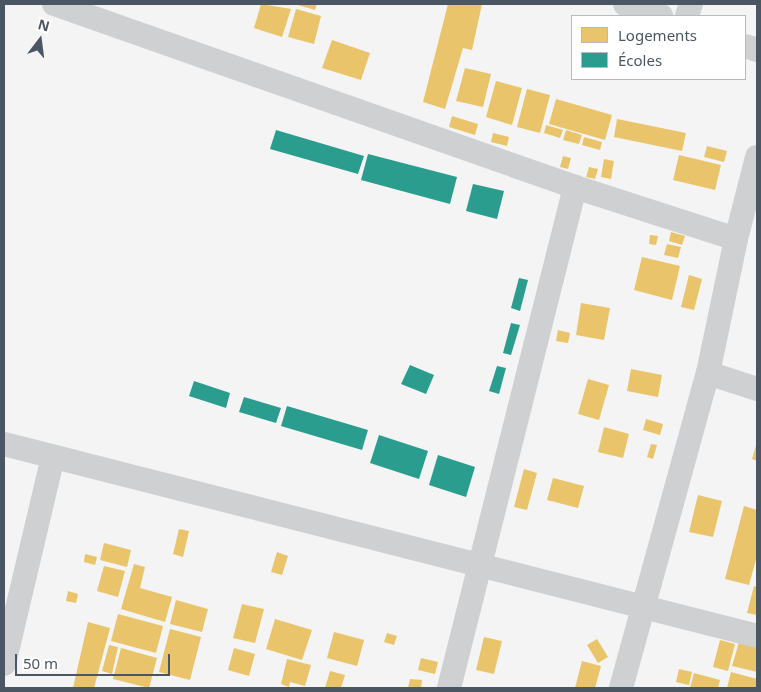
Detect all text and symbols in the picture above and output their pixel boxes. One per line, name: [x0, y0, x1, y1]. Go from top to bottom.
text: N: [36, 14, 52, 36]
north arrow: [15, 15, 65, 65]
legend: [571, 15, 746, 80]
text: Logements: [618, 25, 697, 45]
text: Écoles: [618, 50, 662, 70]
scale bar: [18, 644, 172, 676]
text: 50 m: [23, 653, 58, 673]

